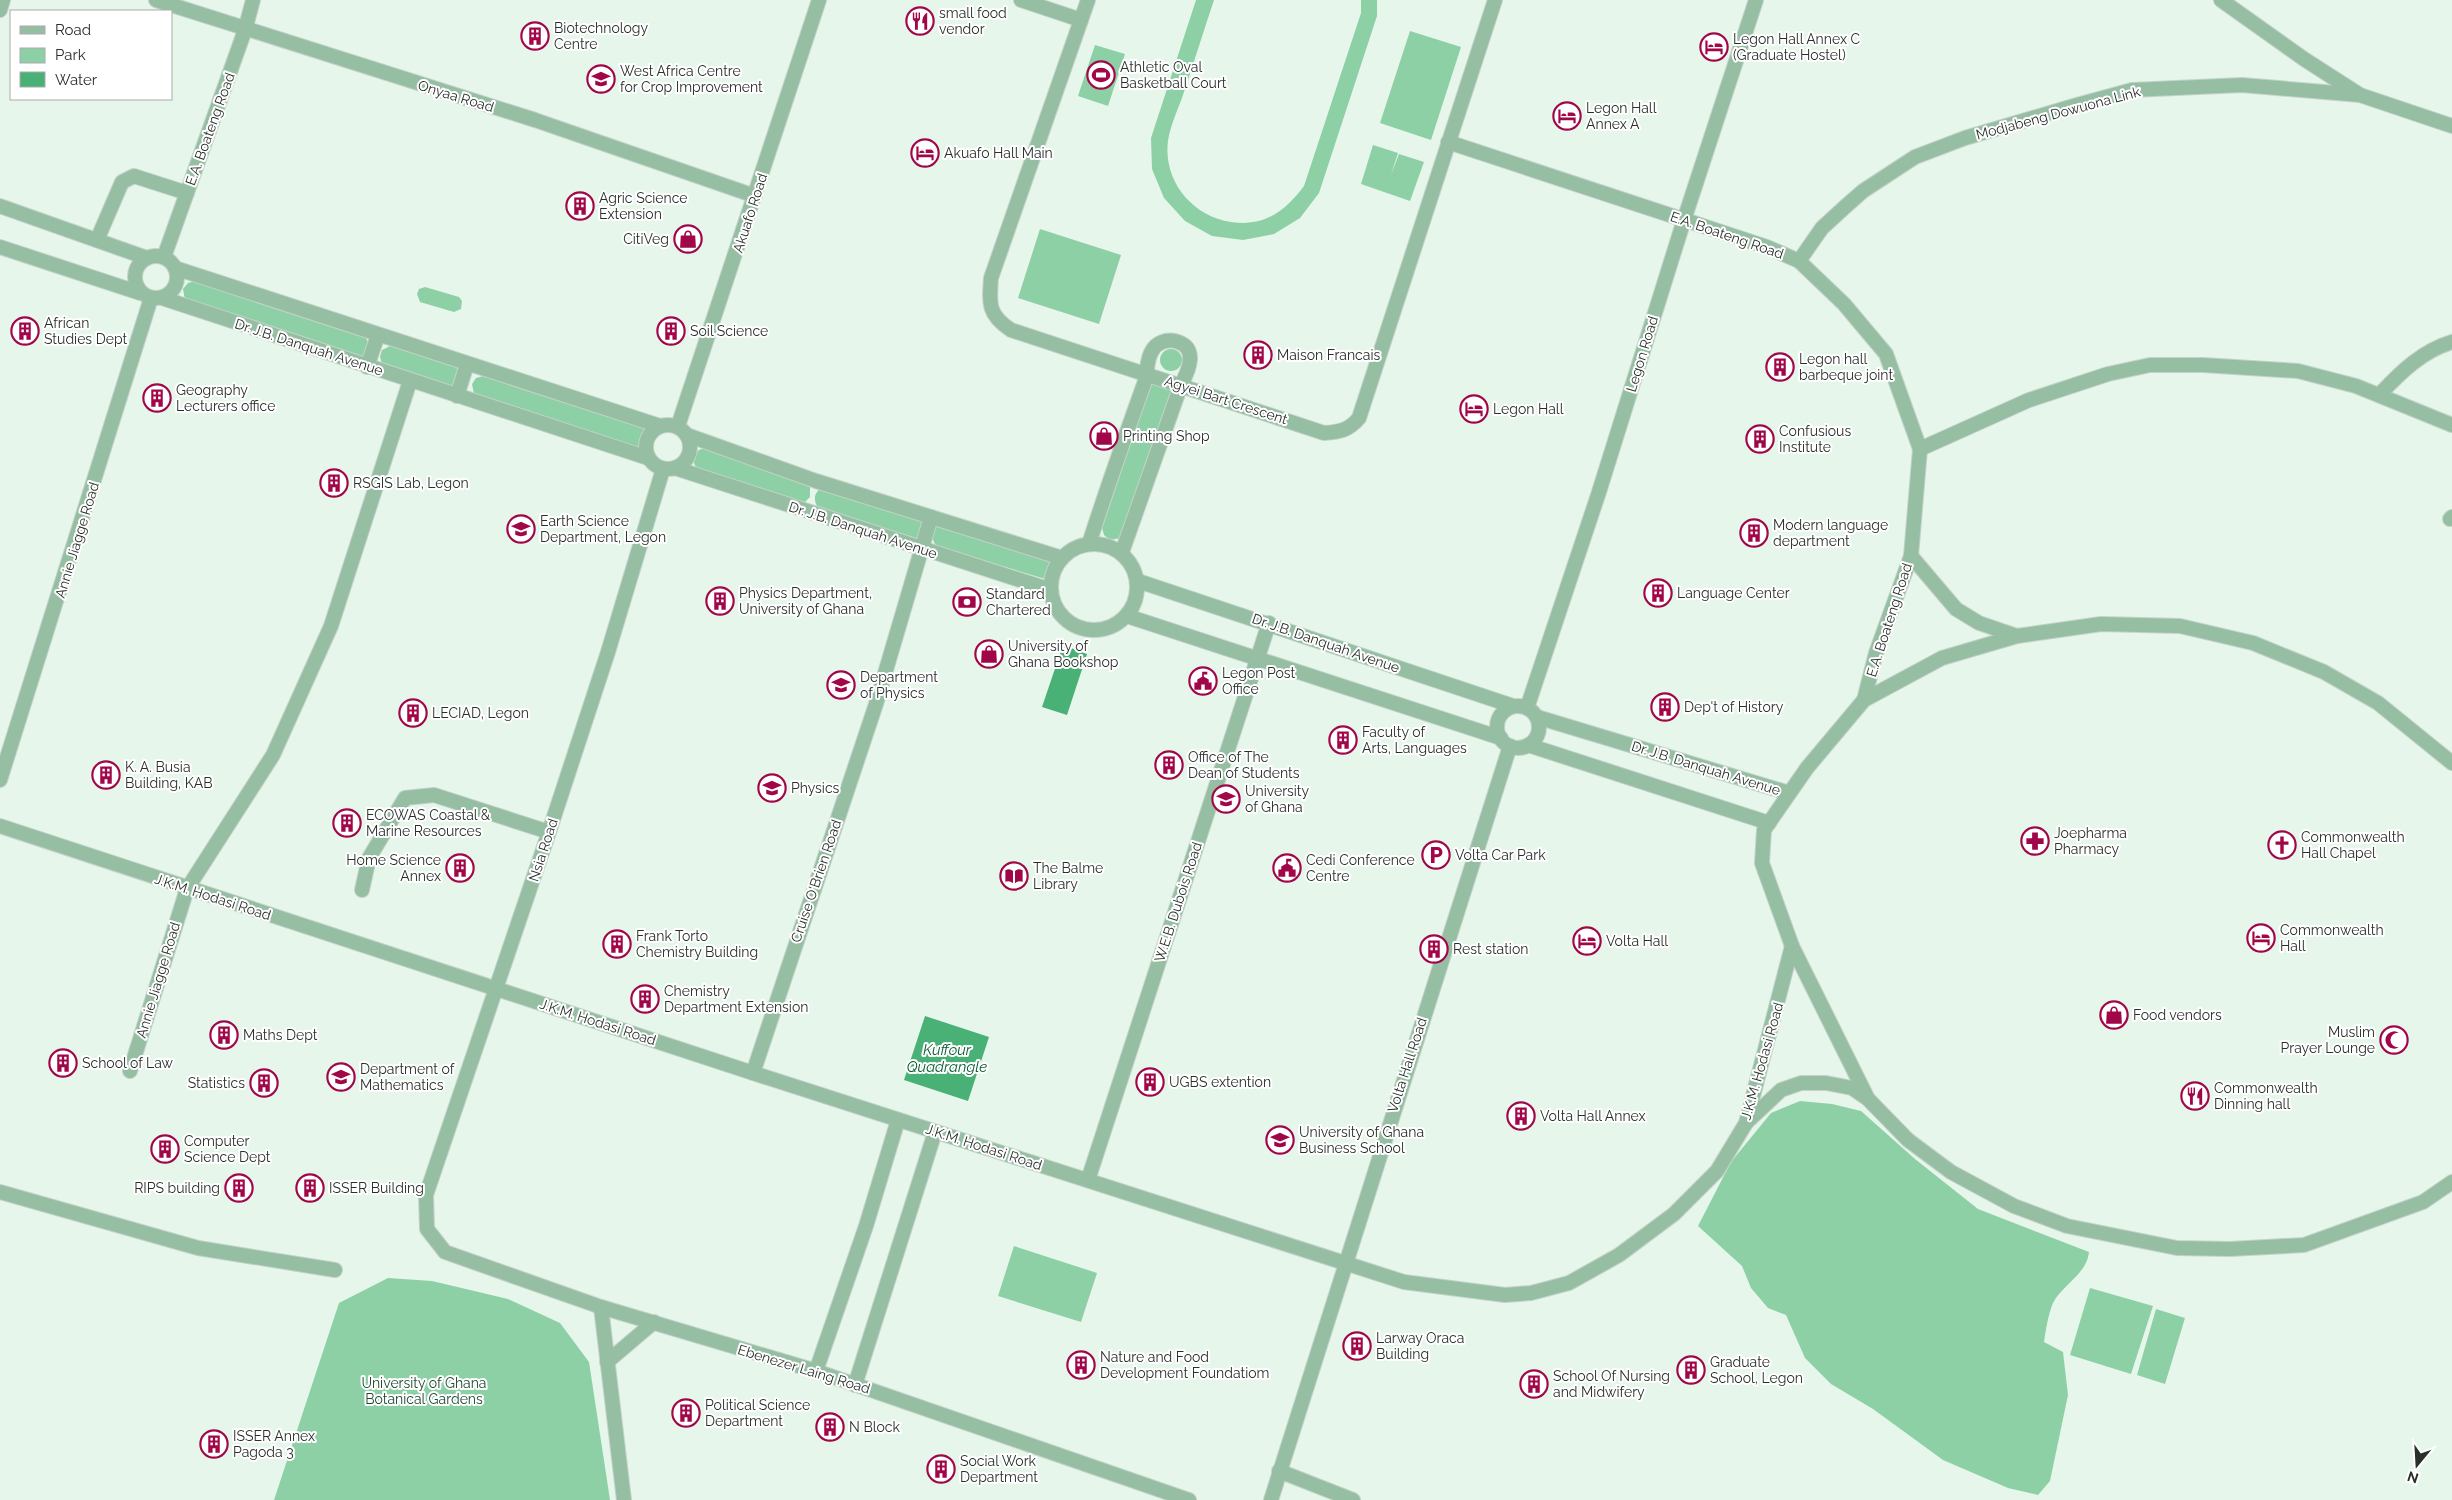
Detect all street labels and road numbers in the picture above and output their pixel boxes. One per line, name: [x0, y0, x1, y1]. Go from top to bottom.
street label: E.A. Boateng Road: [182, 70, 238, 188]
street label: Onyaa Road: [416, 77, 496, 115]
street label: Modjabeng Dowuona Link: [1974, 83, 2142, 143]
street label: Akuafo Road: [730, 171, 770, 255]
street label: E.A. Boateng Road: [1668, 208, 1786, 262]
street label: Legon Road: [1623, 314, 1661, 394]
street label: Dr. J.B. Danquah Avenue: [233, 315, 385, 379]
street label: Agyei Bart Crescent: [1163, 373, 1290, 427]
street label: Annie Jiagge Road: [52, 480, 102, 600]
street label: Dr. J.B. Danquah Avenue: [787, 498, 939, 562]
street label: E.A. Boateng Road: [1863, 561, 1915, 679]
street label: Dr. J.B. Danquah Avenue: [1250, 610, 1402, 676]
street label: Dr. J.B. Danquah Avenue: [1630, 738, 1782, 798]
street label: Nsia Road: [525, 816, 561, 884]
street label: Cruise O'Brien Road: [788, 818, 844, 944]
street label: W.E.B. Dubois Road: [1151, 840, 1205, 964]
street label: J.K.M. Hodasi Road: [153, 871, 273, 923]
street label: Annie Jiagge Road: [133, 920, 183, 1040]
street label: J.K.M. Hodasi Road: [538, 996, 658, 1048]
street label: J.K.M. Hodasi Road: [1738, 1001, 1786, 1121]
street label: Volta Hall Road: [1384, 1016, 1430, 1114]
street label: J.K.M. Hodasi Road: [924, 1121, 1044, 1173]
street label: Ebenezer Laing Road: [736, 1341, 872, 1397]

